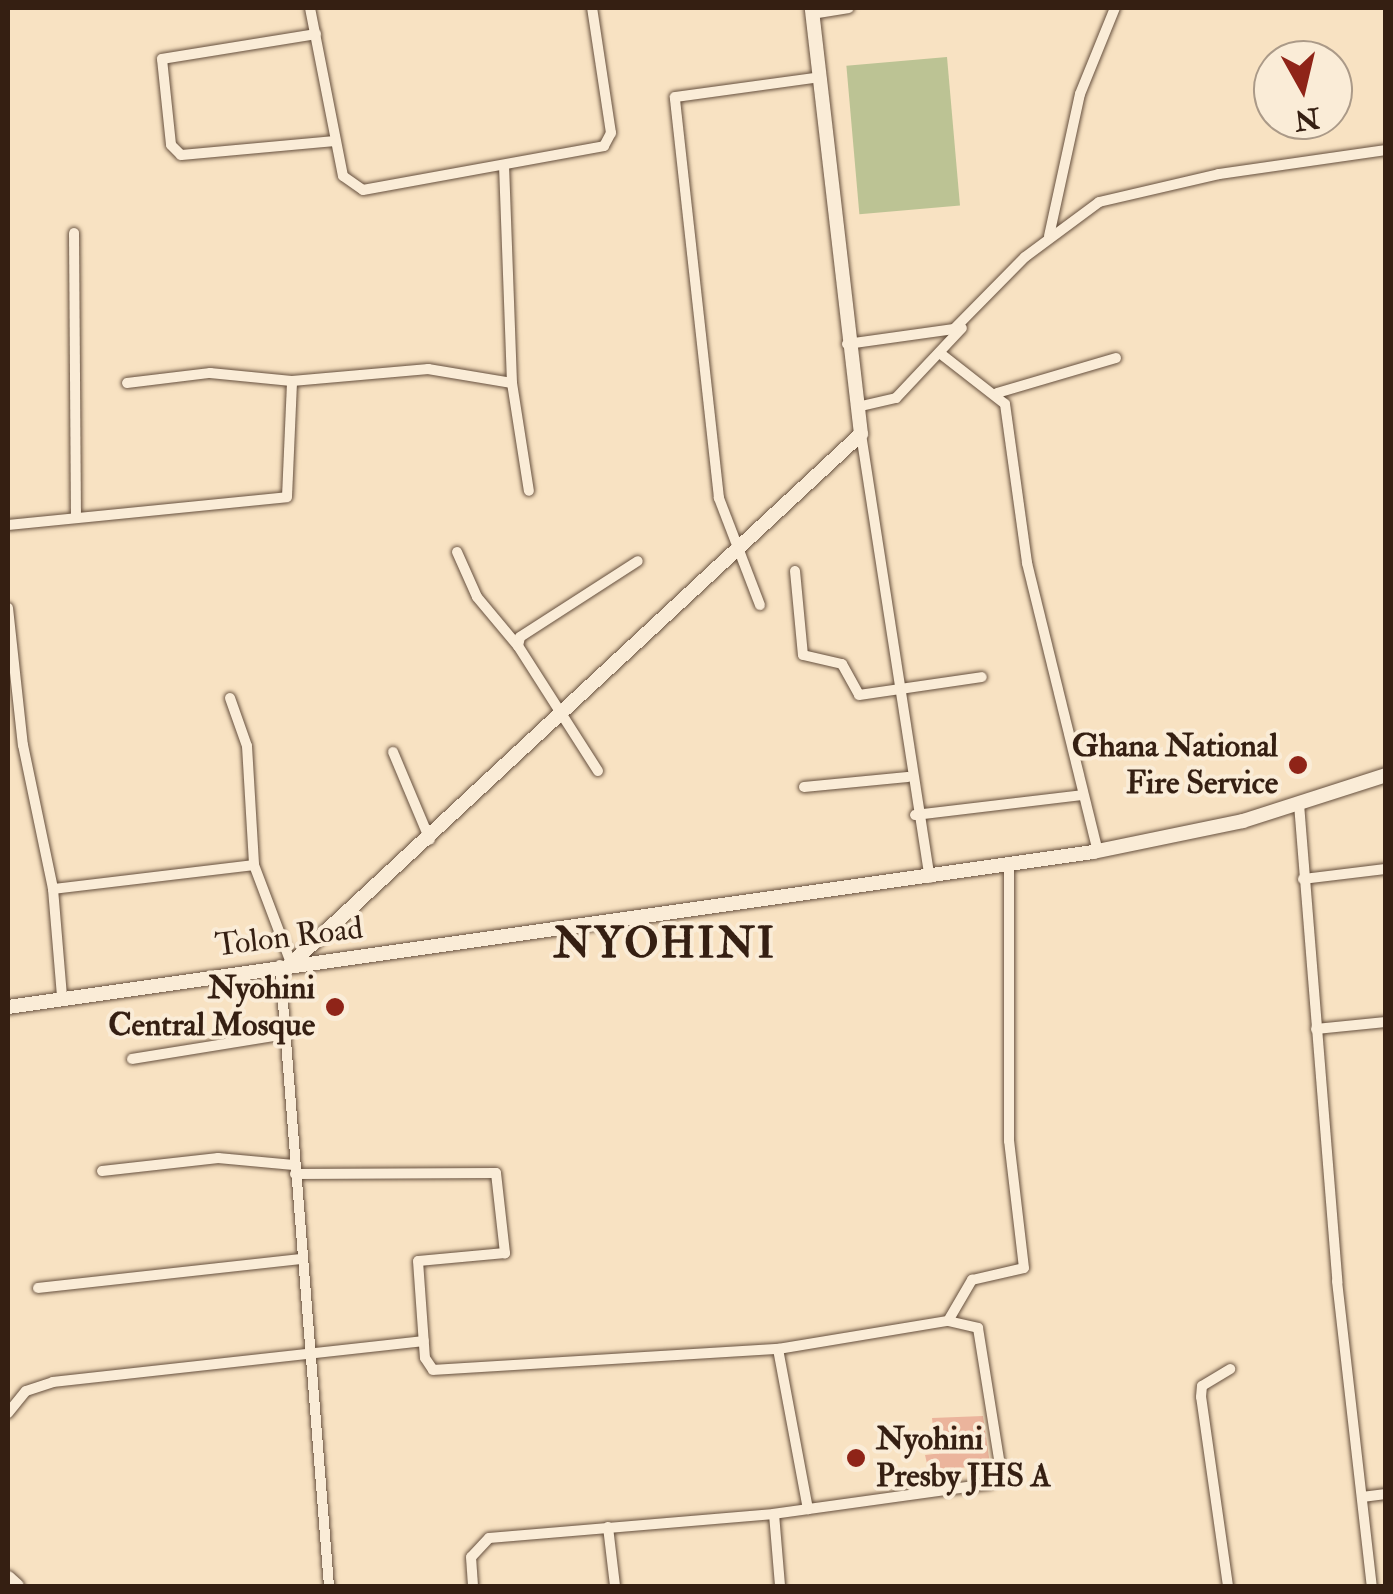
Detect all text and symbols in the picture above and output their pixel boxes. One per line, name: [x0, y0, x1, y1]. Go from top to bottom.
north arrow: [1253, 40, 1353, 140]
text: N: [1292, 99, 1322, 137]
place label: Ghana National Fire Service: [1072, 728, 1278, 803]
marker: Ghana National Fire Service: [1287, 754, 1309, 776]
street label: Tolon Road: [213, 909, 365, 965]
district label: NYOHINI: [553, 919, 777, 969]
place label: Nyohini Central Mosque: [108, 970, 315, 1045]
marker: Nyohini Central Mosque: [324, 996, 346, 1018]
place label: Nyohini Presby JHS A: [876, 1421, 1051, 1496]
marker: Nyohini Presby JHS A: [845, 1447, 867, 1469]

